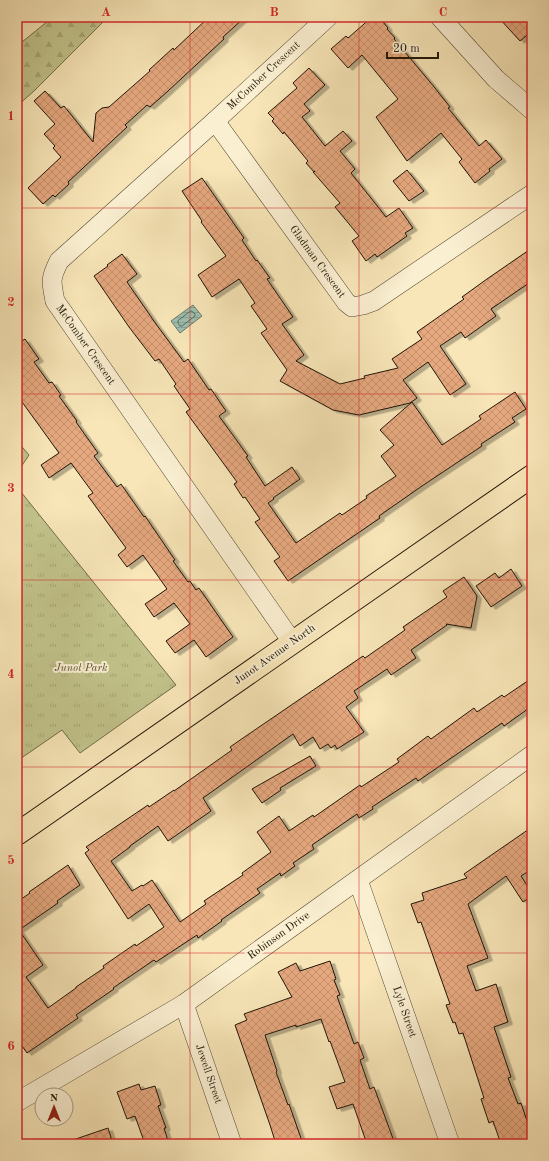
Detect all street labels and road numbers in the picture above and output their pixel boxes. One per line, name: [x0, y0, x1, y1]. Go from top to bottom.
street label: McComber Crescent: [225, 39, 303, 112]
street label: Gladman Crescent: [287, 224, 347, 300]
street label: McComber Crescent: [53, 303, 117, 387]
street label: Junot Avenue North: [232, 623, 318, 687]
street label: Robinson Drive: [246, 910, 312, 962]
street label: Lyle Street: [390, 985, 418, 1039]
street label: Jewell Street: [193, 1043, 223, 1105]

